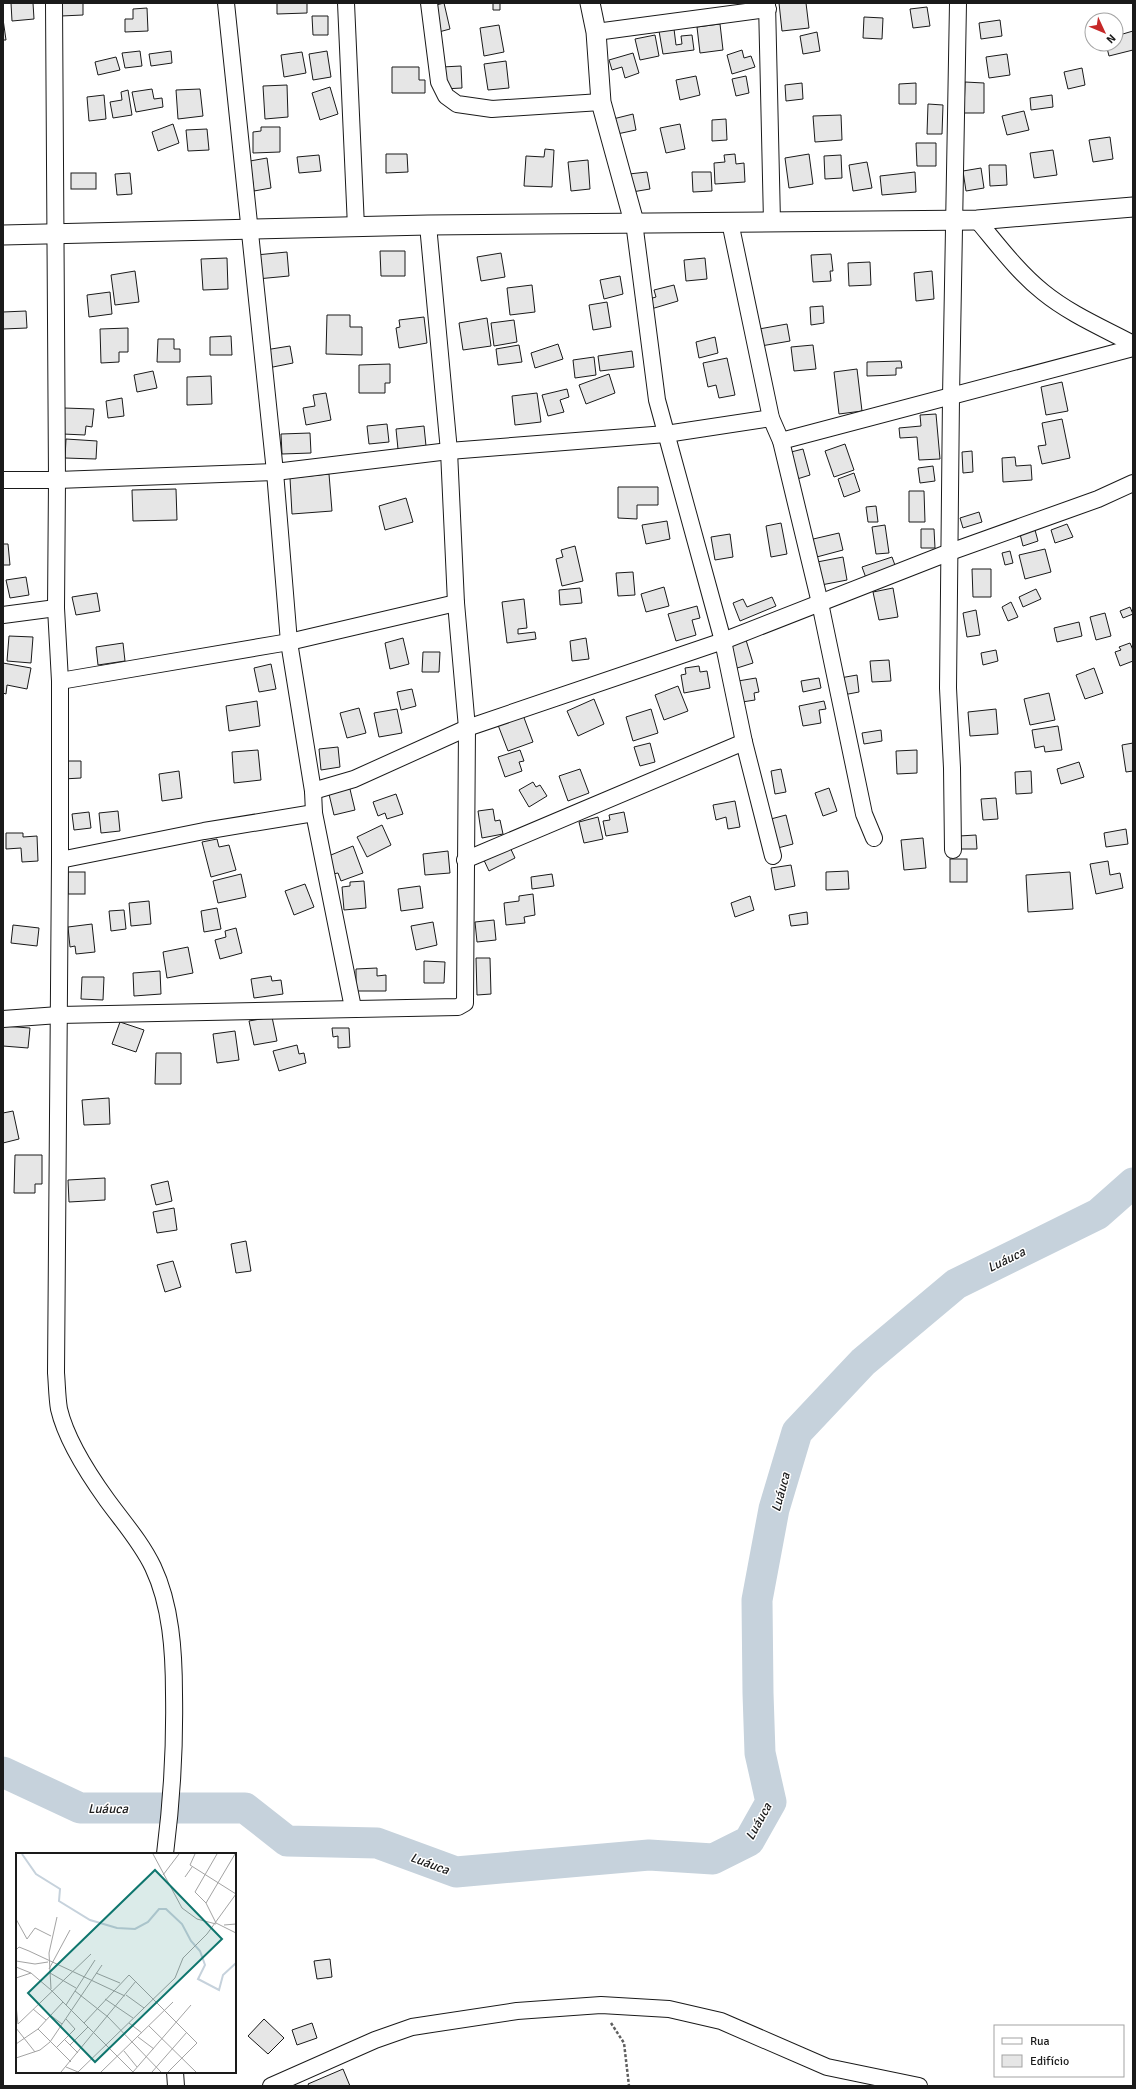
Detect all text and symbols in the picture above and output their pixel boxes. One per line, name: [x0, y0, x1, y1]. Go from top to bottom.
north arrow: [1084, 12, 1124, 52]
text: N: [1103, 31, 1118, 46]
water label: Luáuca: [985, 1244, 1028, 1276]
water label: Luáuca: [768, 1470, 794, 1514]
water label: Luáuca: [742, 1800, 776, 1843]
water label: Luáuca: [88, 1801, 128, 1817]
water label: Luáuca: [408, 1850, 452, 1878]
inset map: [16, 1853, 236, 2073]
legend: [994, 2025, 1124, 2077]
text: Rua: [1030, 2034, 1050, 2049]
text: Edifício: [1030, 2054, 1069, 2069]

